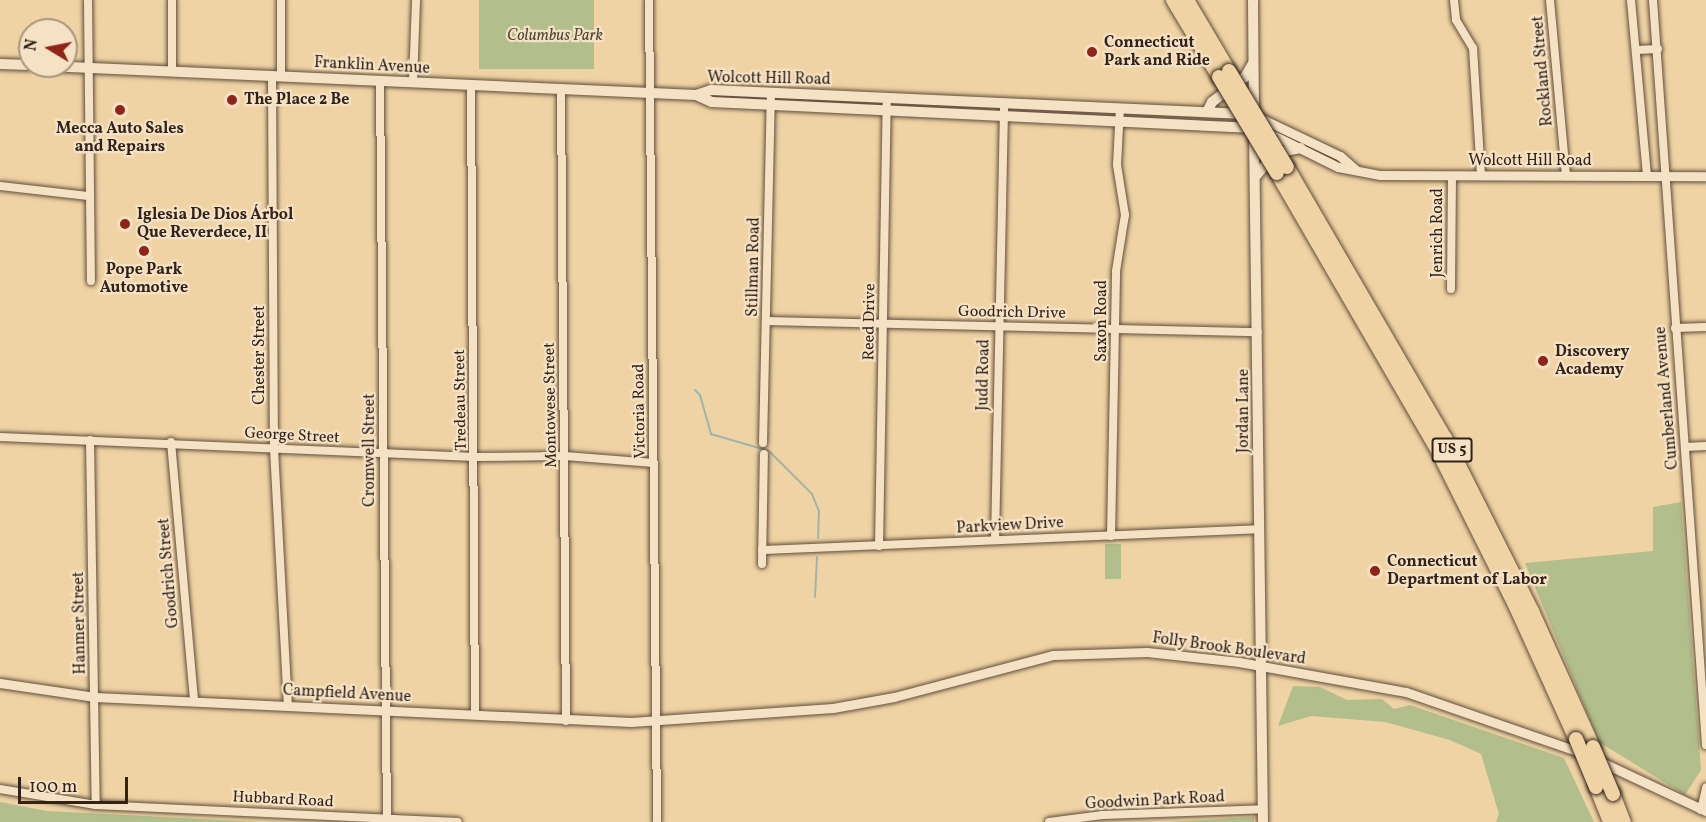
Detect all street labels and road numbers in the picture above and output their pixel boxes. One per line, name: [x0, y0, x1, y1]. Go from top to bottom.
street label: Rockland Street: [1529, 15, 1557, 127]
street label: Franklin Avenue: [314, 53, 430, 79]
street label: Wolcott Hill Road: [707, 68, 831, 90]
street label: Wolcott Hill Road: [1468, 151, 1592, 171]
street label: Jenrich Road: [1428, 188, 1448, 278]
street label: Stillman Road: [744, 217, 764, 317]
street label: Saxon Road: [1092, 280, 1112, 362]
street label: Reed Drive: [860, 283, 880, 361]
street label: Goodrich Drive: [958, 302, 1066, 324]
street label: Chester Street: [250, 305, 270, 405]
street label: Cumberland Avenue: [1651, 326, 1683, 470]
street label: Judd Road: [974, 339, 994, 411]
street label: Montowese Street: [540, 342, 562, 468]
street label: Tredeau Street: [451, 349, 471, 451]
street label: Victoria Road: [630, 363, 650, 459]
street label: Jordan Lane: [1234, 369, 1254, 453]
street label: Cromwell Street: [360, 393, 380, 507]
street label: George Street: [244, 424, 340, 448]
road number: US 5: [1431, 438, 1473, 462]
street label: Parkview Drive: [956, 514, 1064, 538]
street label: Goodrich Street: [155, 517, 183, 629]
street label: Hanmer Street: [70, 571, 90, 675]
street label: Folly Brook Boulevard: [1151, 629, 1307, 669]
street label: Campfield Avenue: [282, 681, 412, 707]
street label: Hubbard Road: [232, 788, 334, 812]
street label: Goodwin Park Road: [1085, 788, 1225, 814]

